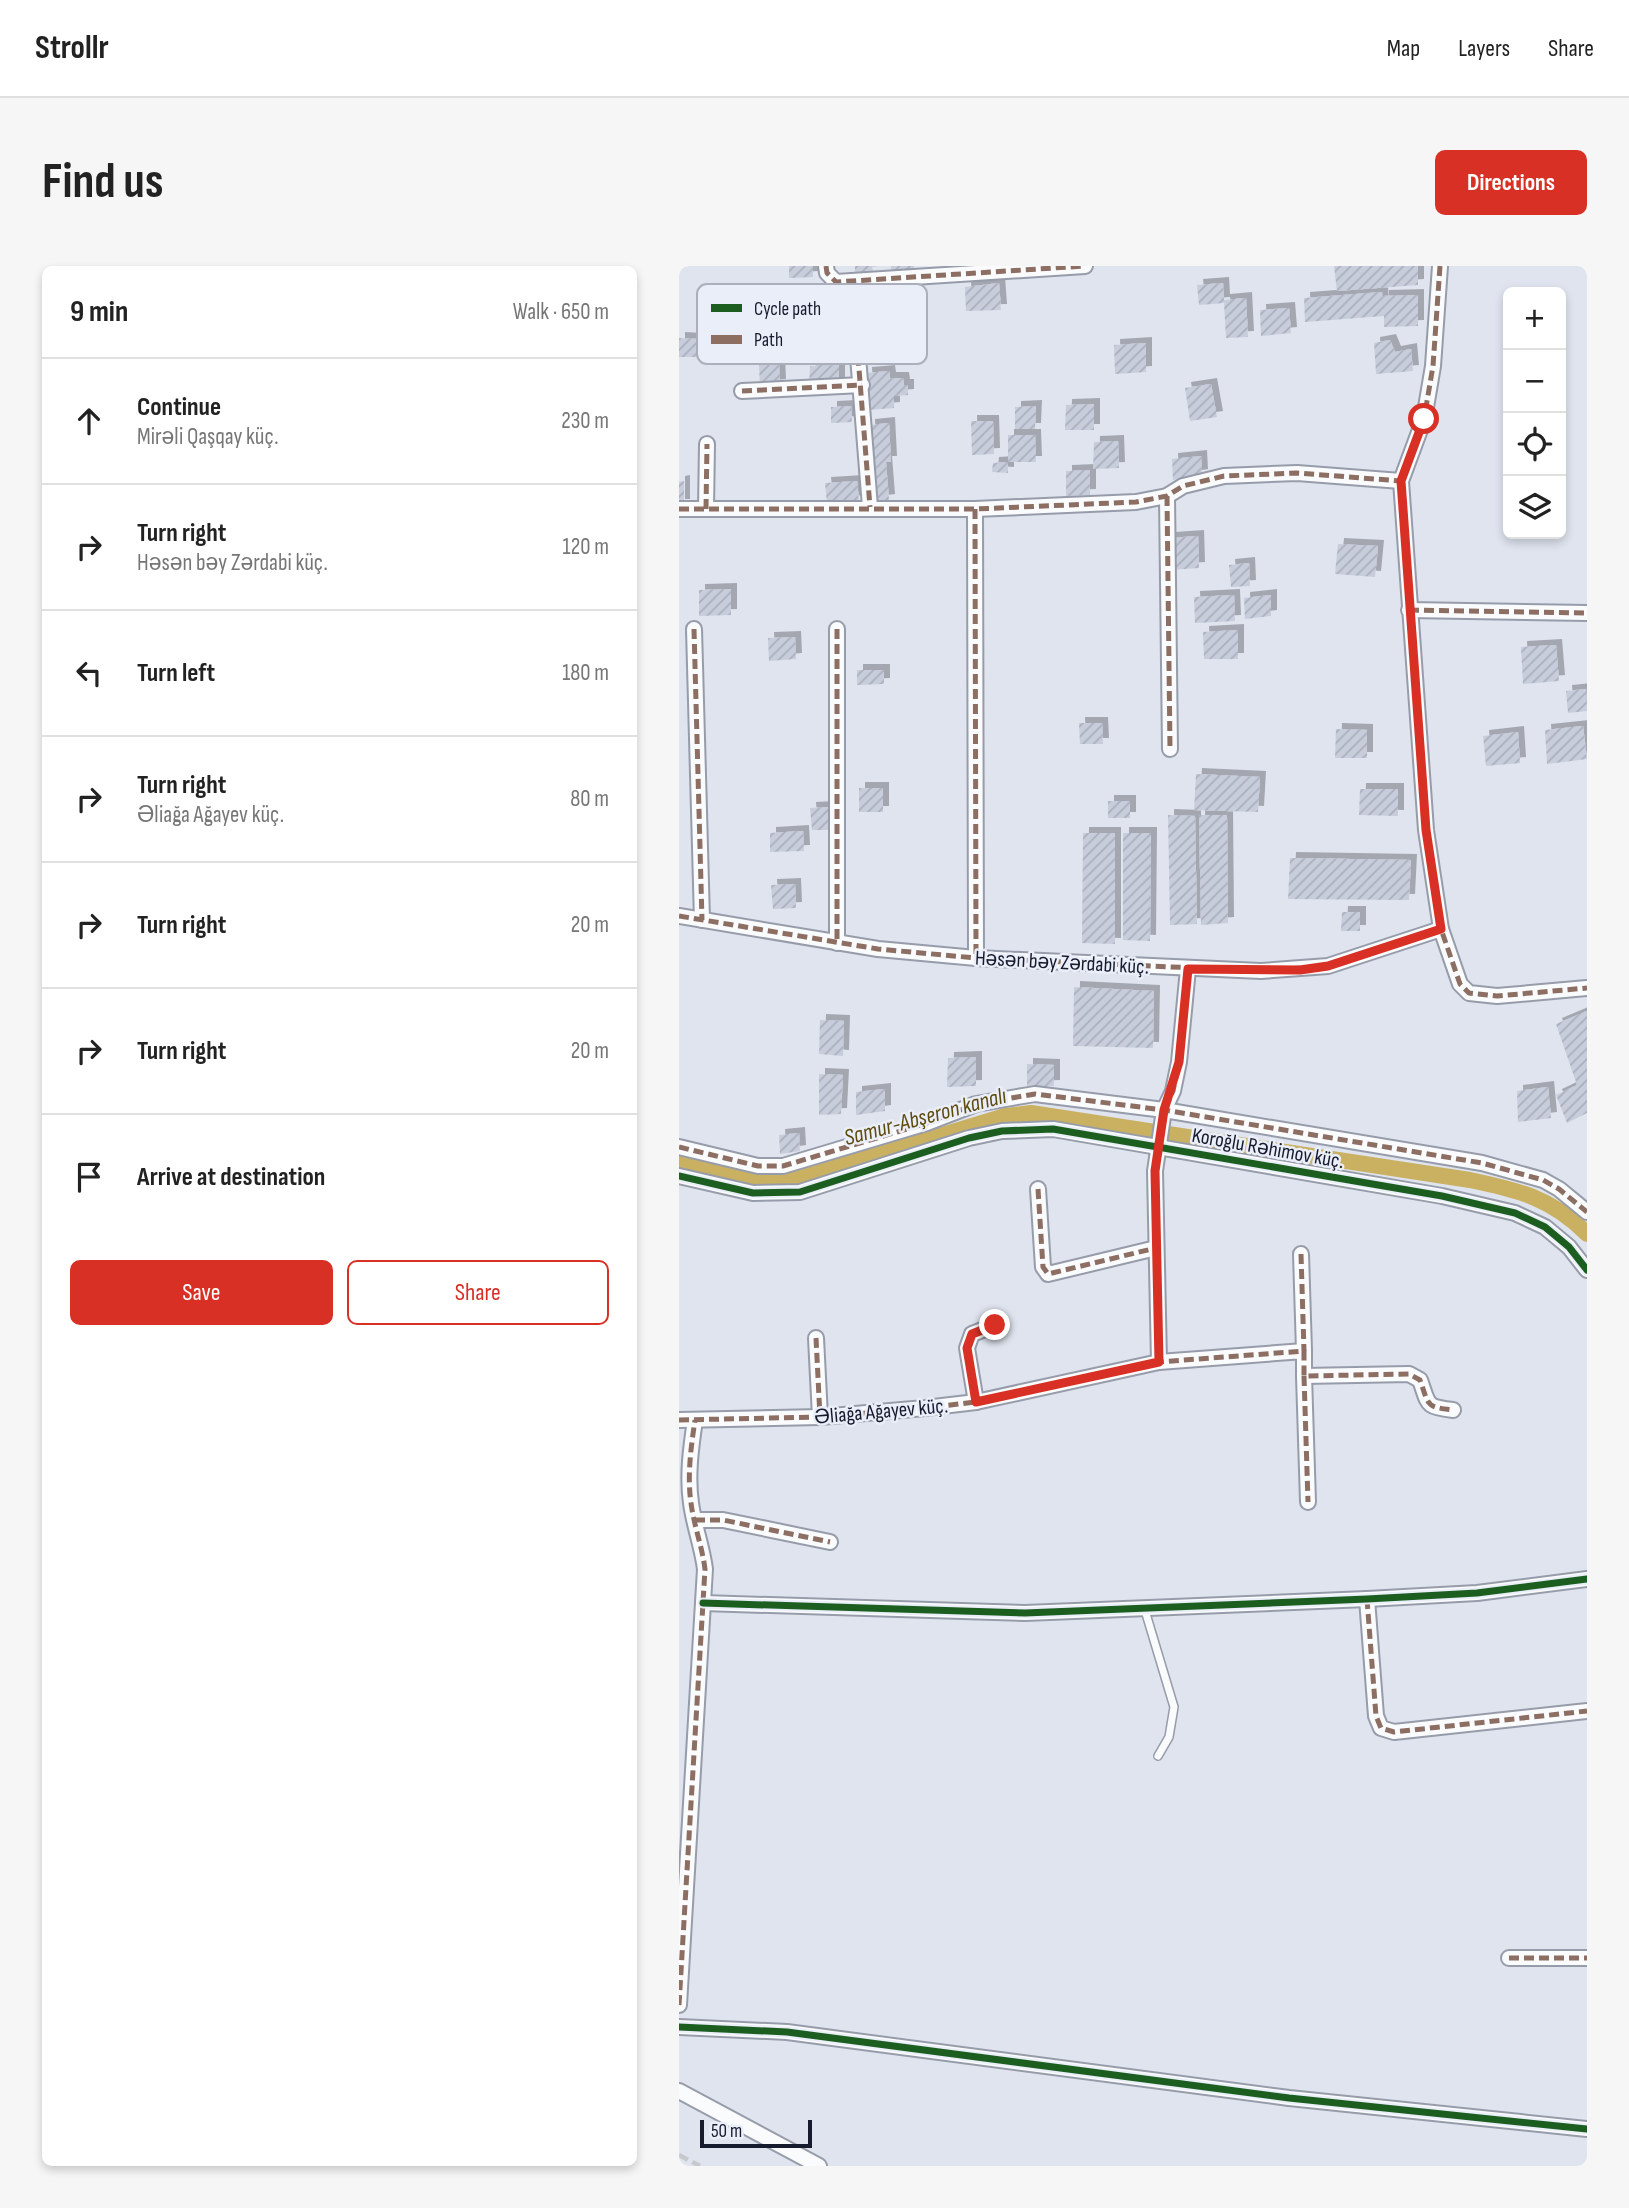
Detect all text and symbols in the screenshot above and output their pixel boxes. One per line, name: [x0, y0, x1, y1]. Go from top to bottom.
text: Strollr: [35, 28, 109, 68]
text: Map: [1387, 34, 1420, 63]
text: Layers: [1458, 34, 1510, 63]
text: Share: [1548, 34, 1594, 63]
button: Directions: [1435, 150, 1587, 215]
text: Find us: [42, 153, 164, 212]
legend: [697, 284, 927, 364]
map controls: [1503, 287, 1566, 539]
button: +: [1503, 287, 1566, 350]
text: 9 min: [70, 294, 128, 330]
text: Walk · 650 m: [513, 298, 609, 326]
text: Cycle path: [754, 298, 821, 321]
text: Path: [754, 329, 783, 352]
button: −: [1503, 350, 1566, 413]
text: Continue: [137, 392, 221, 423]
icon: ahead: [70, 402, 108, 440]
route start: [1408, 403, 1439, 434]
text: 230 m: [561, 407, 609, 435]
button: locate: [1503, 413, 1566, 476]
text: Mirəli Qaşqay küç.: [137, 423, 279, 451]
button: layers: [1503, 476, 1566, 539]
text: Turn right: [137, 518, 226, 549]
icon: right: [70, 528, 108, 566]
text: 120 m: [563, 533, 609, 561]
text: Həsən bəy Zərdabi küç.: [137, 549, 328, 577]
icon: left: [70, 654, 108, 692]
text: Turn left: [137, 658, 215, 689]
text: 180 m: [562, 659, 609, 687]
text: Turn right: [137, 770, 226, 801]
icon: right: [70, 780, 108, 818]
text: 80 m: [570, 785, 609, 813]
text: Əliağa Ağayev küç.: [137, 801, 284, 829]
icon: right: [70, 906, 108, 944]
text: Turn right: [137, 910, 226, 941]
text: 20 m: [571, 911, 609, 939]
street label: Həsən bəy Zərdabi küç.: [974, 945, 1150, 980]
icon: right: [70, 1032, 108, 1070]
text: Turn right: [137, 1036, 226, 1067]
text: 20 m: [571, 1037, 609, 1065]
water label: Samur-Abşeron kanalı: [841, 1082, 1009, 1152]
street label: Koroğlu Rəhimov küç.: [1190, 1123, 1346, 1174]
icon: arrive: [70, 1158, 108, 1196]
text: Arrive at destination: [137, 1162, 325, 1193]
button: Save: [70, 1260, 333, 1325]
button: Share: [347, 1260, 609, 1325]
route end: [979, 1309, 1010, 1340]
street label: Əliağa Ağayev küç.: [813, 1393, 949, 1430]
scale bar: [700, 2117, 812, 2149]
text: 50 m: [711, 2120, 742, 2143]

